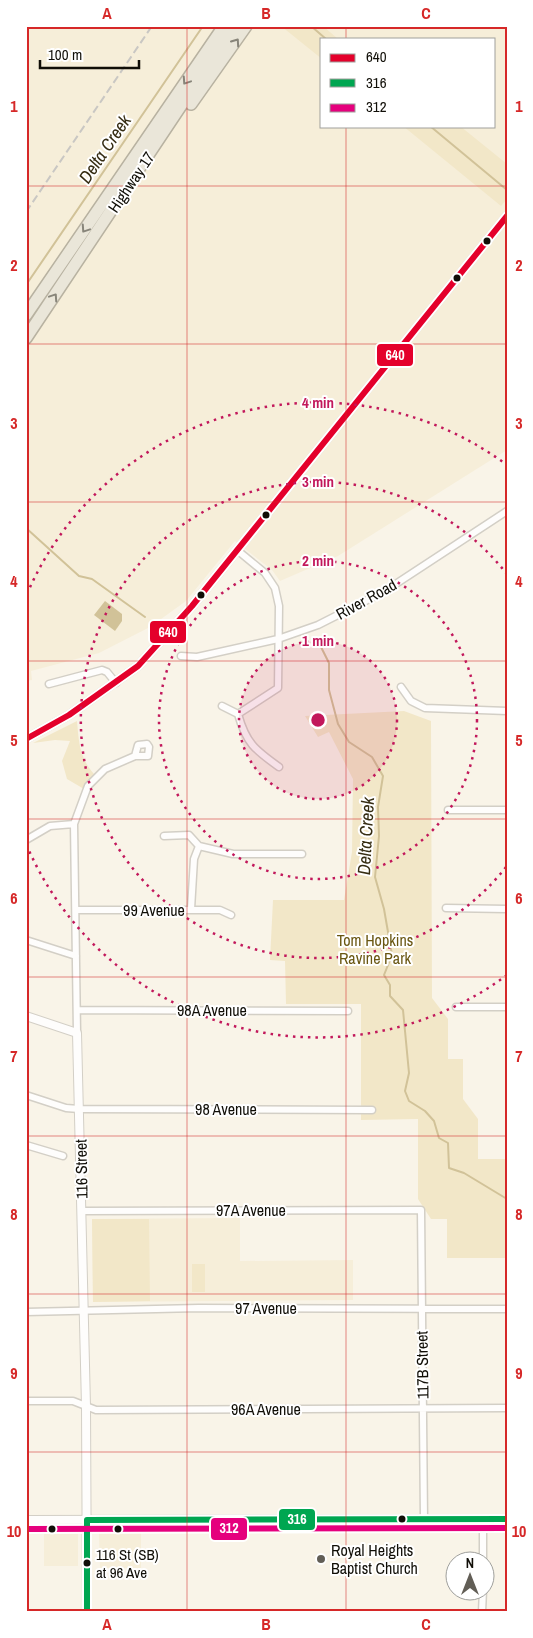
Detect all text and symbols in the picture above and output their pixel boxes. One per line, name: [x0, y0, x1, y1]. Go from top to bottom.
text: A: [102, 2, 112, 24]
text: B: [261, 2, 271, 24]
text: C: [421, 2, 431, 24]
scale bar: [40, 38, 139, 70]
one-way arrow: [230, 38, 239, 48]
legend: [320, 38, 496, 128]
text: 100 m: [48, 44, 82, 65]
text: 640: [366, 46, 387, 67]
text: 316: [366, 72, 387, 93]
one-way arrow: [183, 75, 192, 85]
text: 1: [10, 95, 18, 117]
text: 1: [515, 95, 523, 117]
text: 312: [366, 96, 387, 117]
water label: Delta Creek: [72, 109, 137, 188]
street label: Highway 17: [103, 147, 159, 217]
one-way arrow: [81, 224, 91, 233]
unlabelled marker: [482, 236, 492, 246]
text: 2: [10, 254, 18, 276]
text: 2: [515, 254, 523, 276]
unlabelled marker: [452, 273, 462, 283]
one-way arrow: [48, 294, 57, 303]
line badge: 640: [376, 343, 414, 367]
text: 640: [385, 346, 405, 364]
text: 4 min: [302, 392, 334, 413]
text: 3: [10, 412, 18, 434]
text: 3: [515, 412, 523, 434]
text: 3 min: [302, 471, 334, 492]
unlabelled marker: [261, 510, 271, 520]
text: 2 min: [302, 550, 334, 571]
text: 4: [10, 570, 18, 592]
text: 4: [515, 570, 523, 592]
street label: River Road: [332, 573, 400, 625]
unlabelled marker: [196, 590, 206, 600]
line badge: 640: [149, 620, 187, 644]
text: 640: [158, 623, 178, 641]
text: 1 min: [302, 630, 334, 651]
centre of rings: [309, 711, 327, 729]
text: 5: [10, 729, 18, 751]
text: 5: [515, 729, 523, 751]
water label: Delta Creek: [351, 796, 380, 876]
text: 6: [10, 887, 18, 909]
text: 6: [515, 887, 523, 909]
street label: 99 Avenue: [123, 899, 185, 921]
park label: Tom Hopkins Ravine Park: [337, 929, 413, 969]
street label: 98A Avenue: [177, 999, 247, 1021]
text: 7: [10, 1045, 18, 1067]
text: 7: [515, 1045, 523, 1067]
street label: 98 Avenue: [195, 1098, 257, 1120]
street label: 116 Street: [69, 1139, 93, 1199]
street label: 97A Avenue: [216, 1199, 286, 1221]
text: 8: [10, 1203, 18, 1225]
text: 8: [515, 1203, 523, 1225]
street label: 97 Avenue: [235, 1297, 297, 1319]
street label: 117B Street: [410, 1330, 434, 1399]
text: 9: [10, 1362, 18, 1384]
text: 9: [515, 1362, 523, 1384]
street label: 96A Avenue: [231, 1398, 301, 1420]
line badge: 316: [278, 1508, 316, 1531]
text: 316: [287, 1510, 307, 1528]
unlabelled marker: [397, 1514, 407, 1524]
line badge: 312: [210, 1517, 248, 1541]
text: 312: [219, 1519, 239, 1537]
text: 10: [7, 1520, 21, 1542]
text: 10: [512, 1520, 526, 1542]
unlabelled marker: [47, 1524, 57, 1534]
unlabelled marker: [113, 1524, 123, 1534]
place label: Royal Heights Baptist Church: [331, 1539, 418, 1579]
place label: 116 St (SB) at 96 Ave: [96, 1544, 159, 1583]
north arrow: [446, 1550, 496, 1600]
marker: Royal Heights Baptist Church: [315, 1553, 327, 1565]
text: N: [466, 1554, 474, 1572]
marker: 116 St (SB) at 96 Ave: [82, 1558, 92, 1568]
text: A: [102, 1613, 112, 1635]
text: B: [261, 1613, 271, 1635]
text: C: [421, 1613, 431, 1635]

